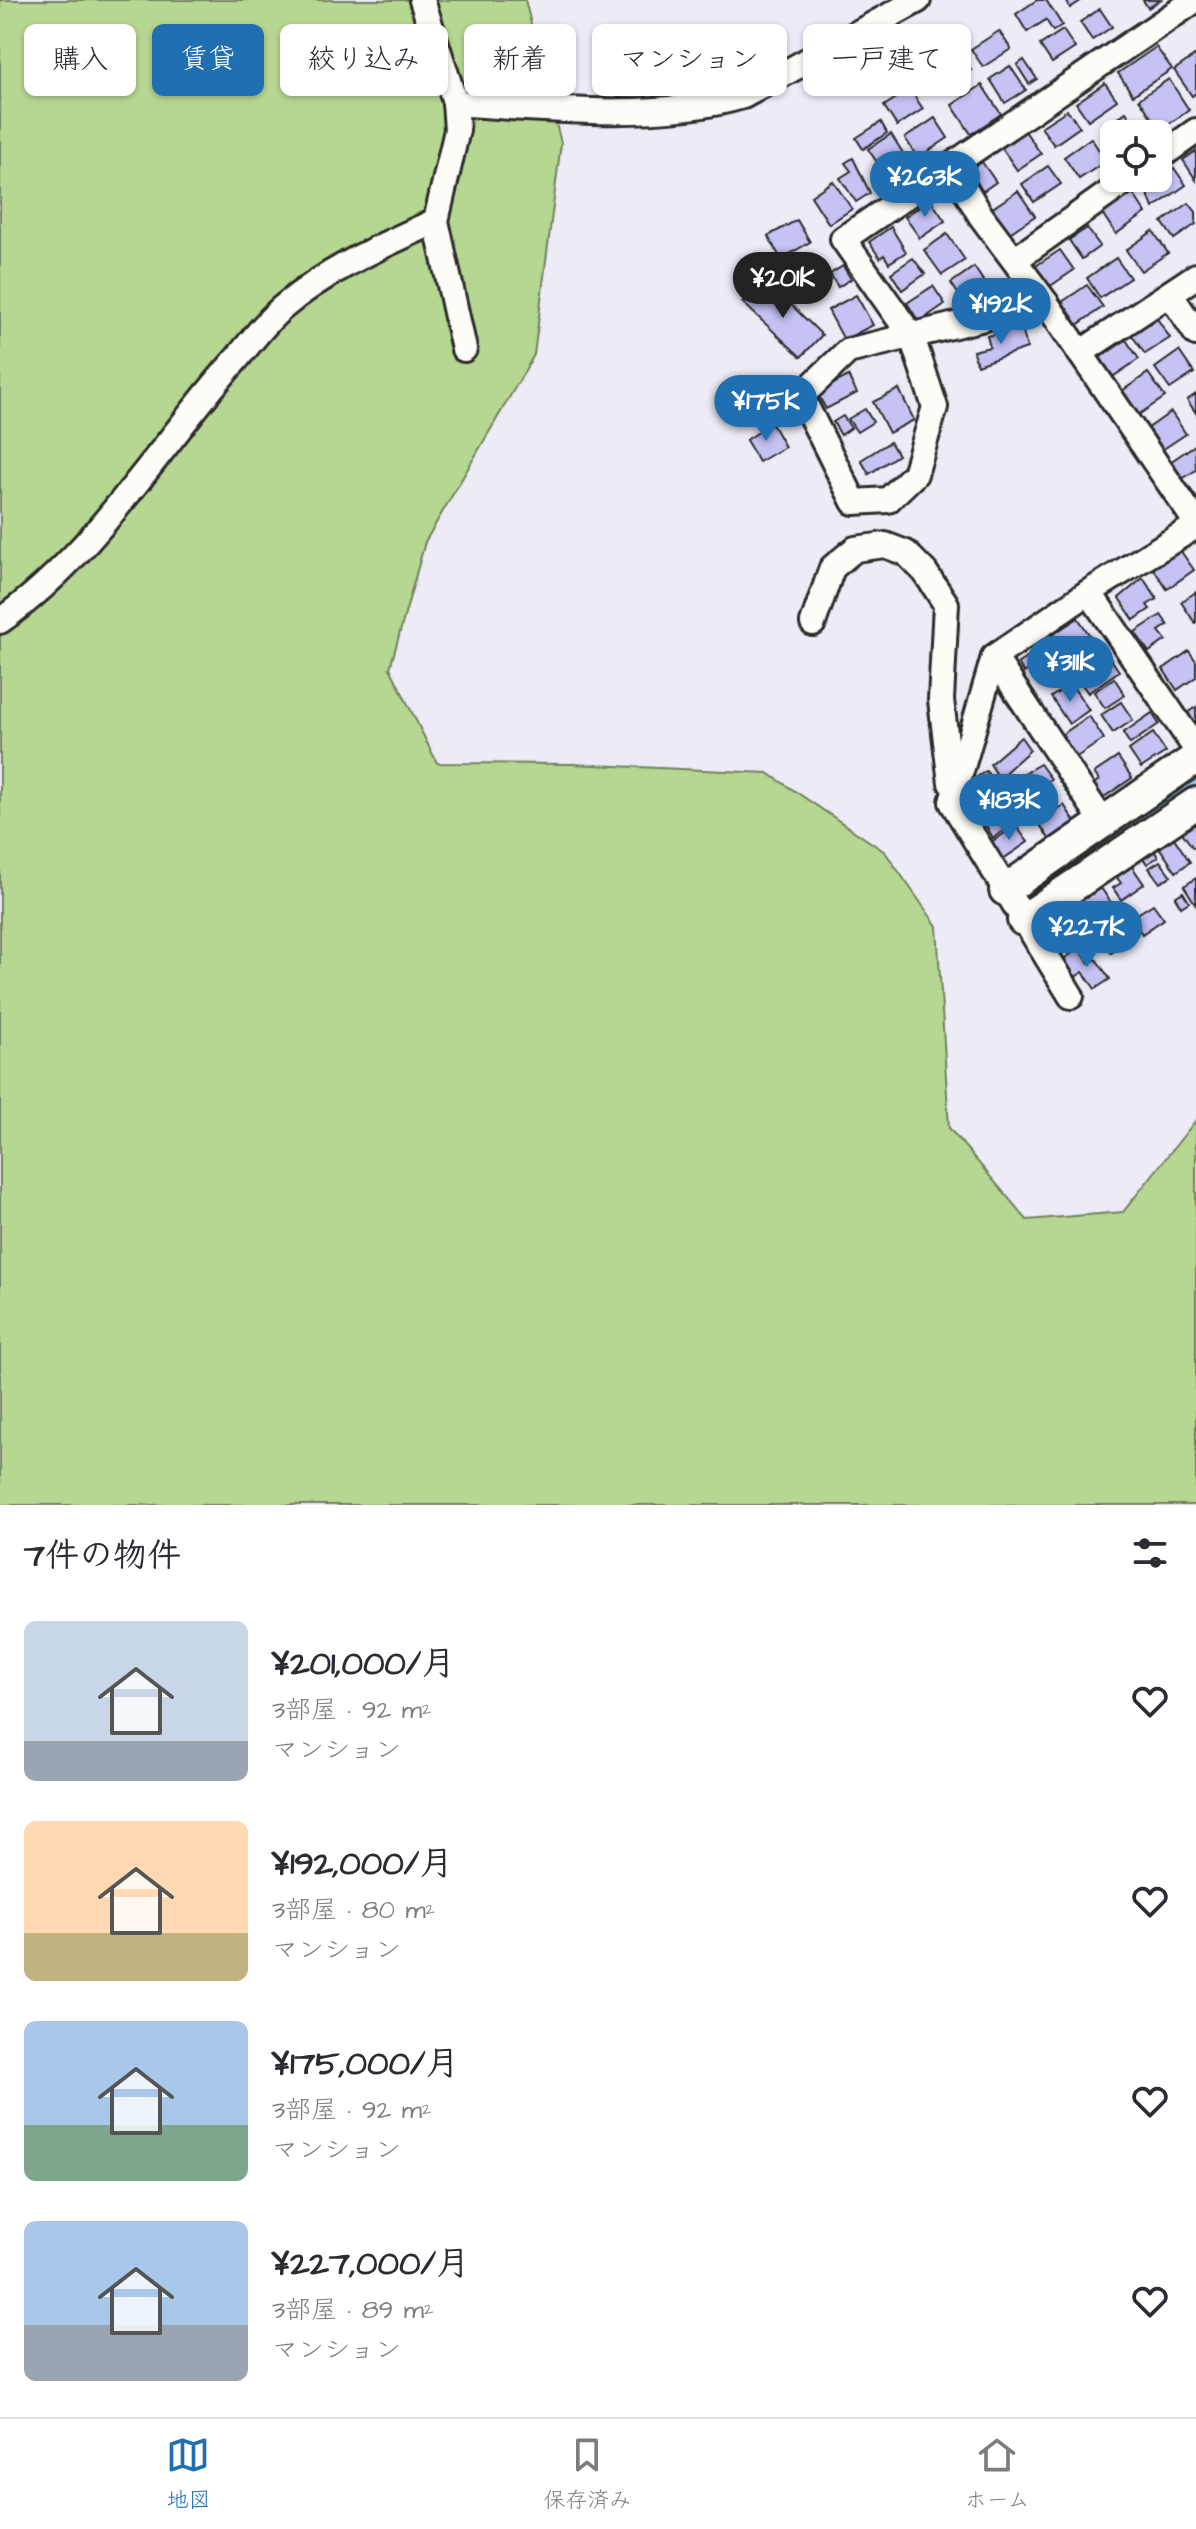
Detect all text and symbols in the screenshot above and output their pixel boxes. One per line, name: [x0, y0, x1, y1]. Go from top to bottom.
chip: 購入: [24, 24, 136, 96]
chip: 賃貸: [152, 24, 264, 96]
chip: 絞り込み: [280, 24, 448, 96]
chip: 新着: [464, 24, 576, 96]
chip: マンション: [592, 24, 787, 96]
chip: 一戸建て: [803, 24, 971, 96]
map controls: [1100, 120, 1172, 192]
button: locate: [1100, 120, 1172, 192]
pin: ¥263K: [869, 151, 981, 219]
text: ¥263K: [888, 159, 962, 195]
pin: ¥201K: [727, 252, 839, 320]
text: ¥201K: [751, 260, 815, 296]
pin: ¥192K: [945, 278, 1057, 346]
text: ¥192K: [970, 286, 1032, 322]
pin: ¥175K: [710, 375, 822, 443]
text: ¥175K: [732, 383, 800, 419]
pin: ¥311K: [1014, 636, 1126, 704]
text: ¥311K: [1045, 644, 1095, 680]
pin: ¥183K: [953, 774, 1065, 842]
text: ¥183K: [977, 782, 1041, 818]
pin: ¥227K: [1031, 901, 1143, 969]
text: ¥227K: [1049, 909, 1125, 945]
icon: filters: [1128, 1531, 1172, 1575]
text: 7件の物件: [24, 1532, 181, 1580]
text: ¥201,000/月: [272, 1640, 455, 1688]
icon: home: [88, 1653, 184, 1749]
icon: heart: [1128, 1679, 1172, 1723]
text: 3部屋 · 92 m²: [272, 1692, 432, 1728]
text: マンション: [272, 1732, 401, 1768]
text: ¥192,000/月: [272, 1840, 453, 1888]
icon: home: [88, 1853, 184, 1949]
icon: heart: [1128, 1879, 1172, 1923]
text: 3部屋 · 80 m²: [272, 1892, 435, 1928]
text: マンション: [272, 1932, 401, 1968]
text: ¥175,000/月: [272, 2040, 459, 2088]
icon: home: [88, 2053, 184, 2149]
icon: heart: [1128, 2079, 1172, 2123]
text: 3部屋 · 92 m²: [272, 2092, 432, 2128]
text: マンション: [272, 2132, 401, 2168]
text: ¥227,000/月: [272, 2240, 470, 2288]
icon: home: [88, 2253, 184, 2349]
icon: heart: [1128, 2279, 1172, 2323]
text: 3部屋 · 89 m²: [272, 2292, 434, 2328]
text: マンション: [272, 2332, 401, 2368]
tab: 地図: [166, 2433, 210, 2516]
tab: 保存済み: [543, 2433, 631, 2516]
tab: ホーム: [964, 2433, 1030, 2516]

